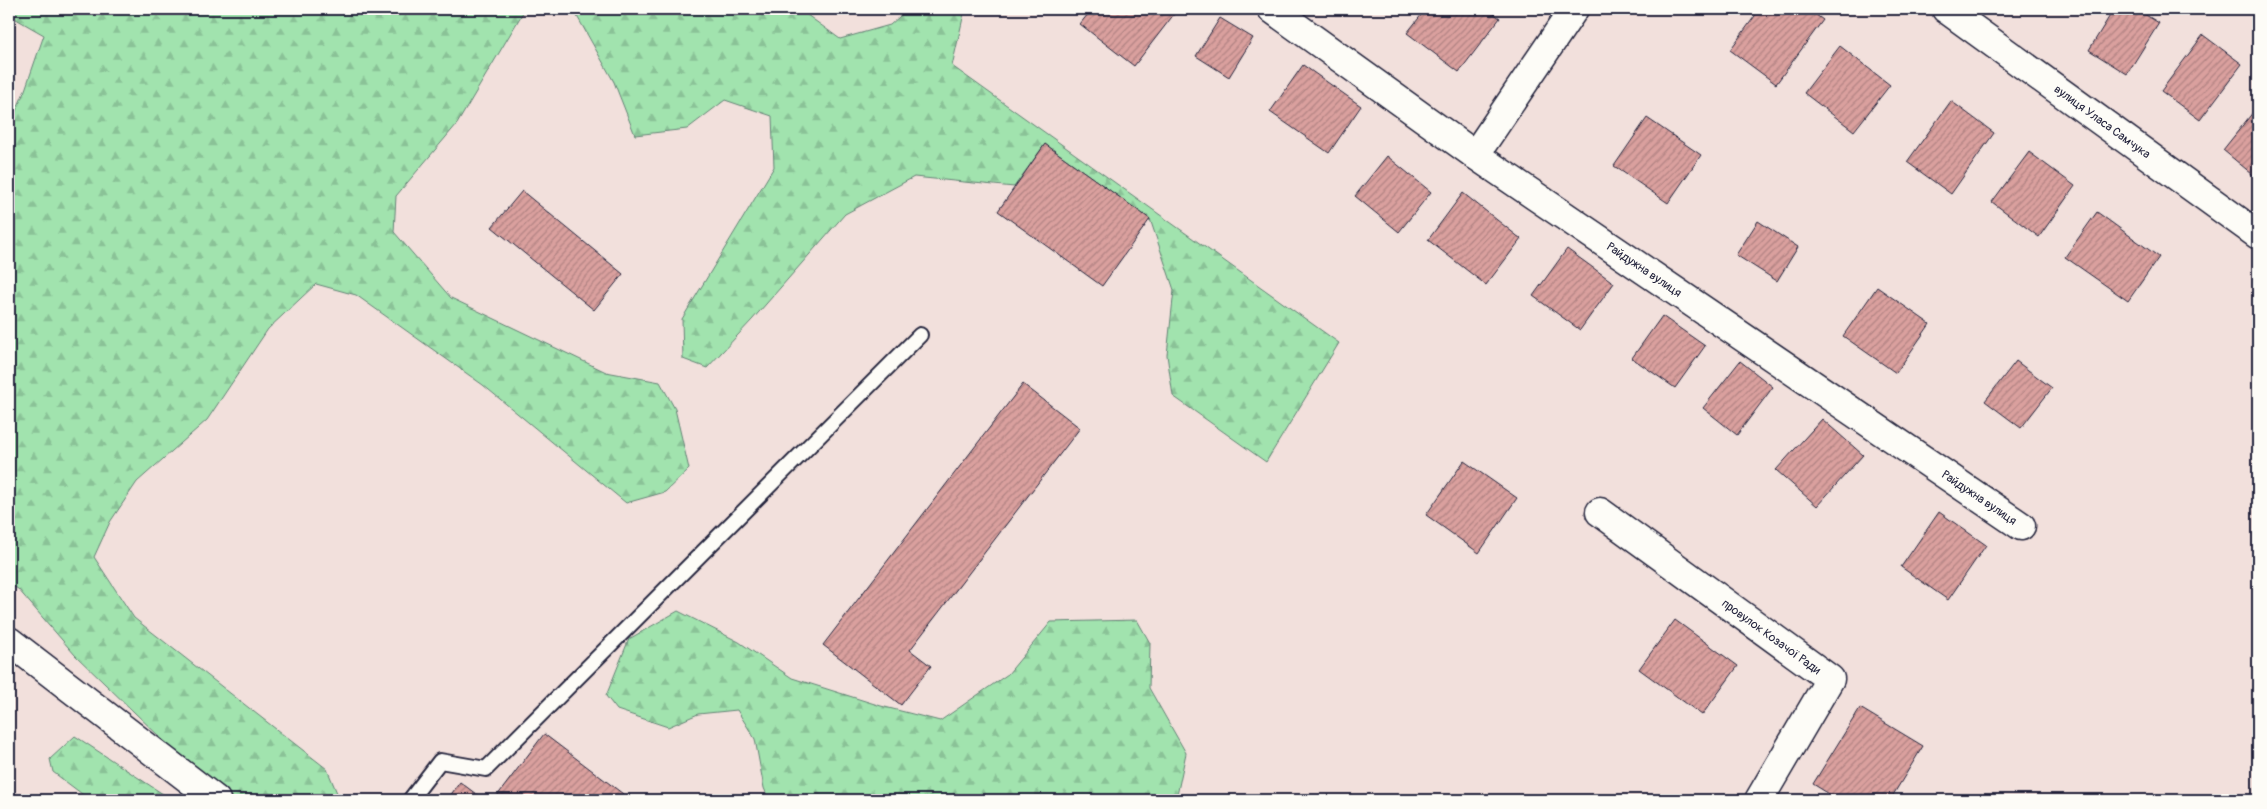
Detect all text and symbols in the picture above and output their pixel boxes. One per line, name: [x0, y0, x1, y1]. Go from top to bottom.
street label: вулиця Уласа Самчука: [2051, 82, 2154, 162]
street label: Райдужна вулиця: [1604, 239, 1685, 301]
street label: Райдужна вулиця: [1939, 467, 2020, 529]
street label: провулок Козачої Ради: [1719, 596, 1824, 678]

